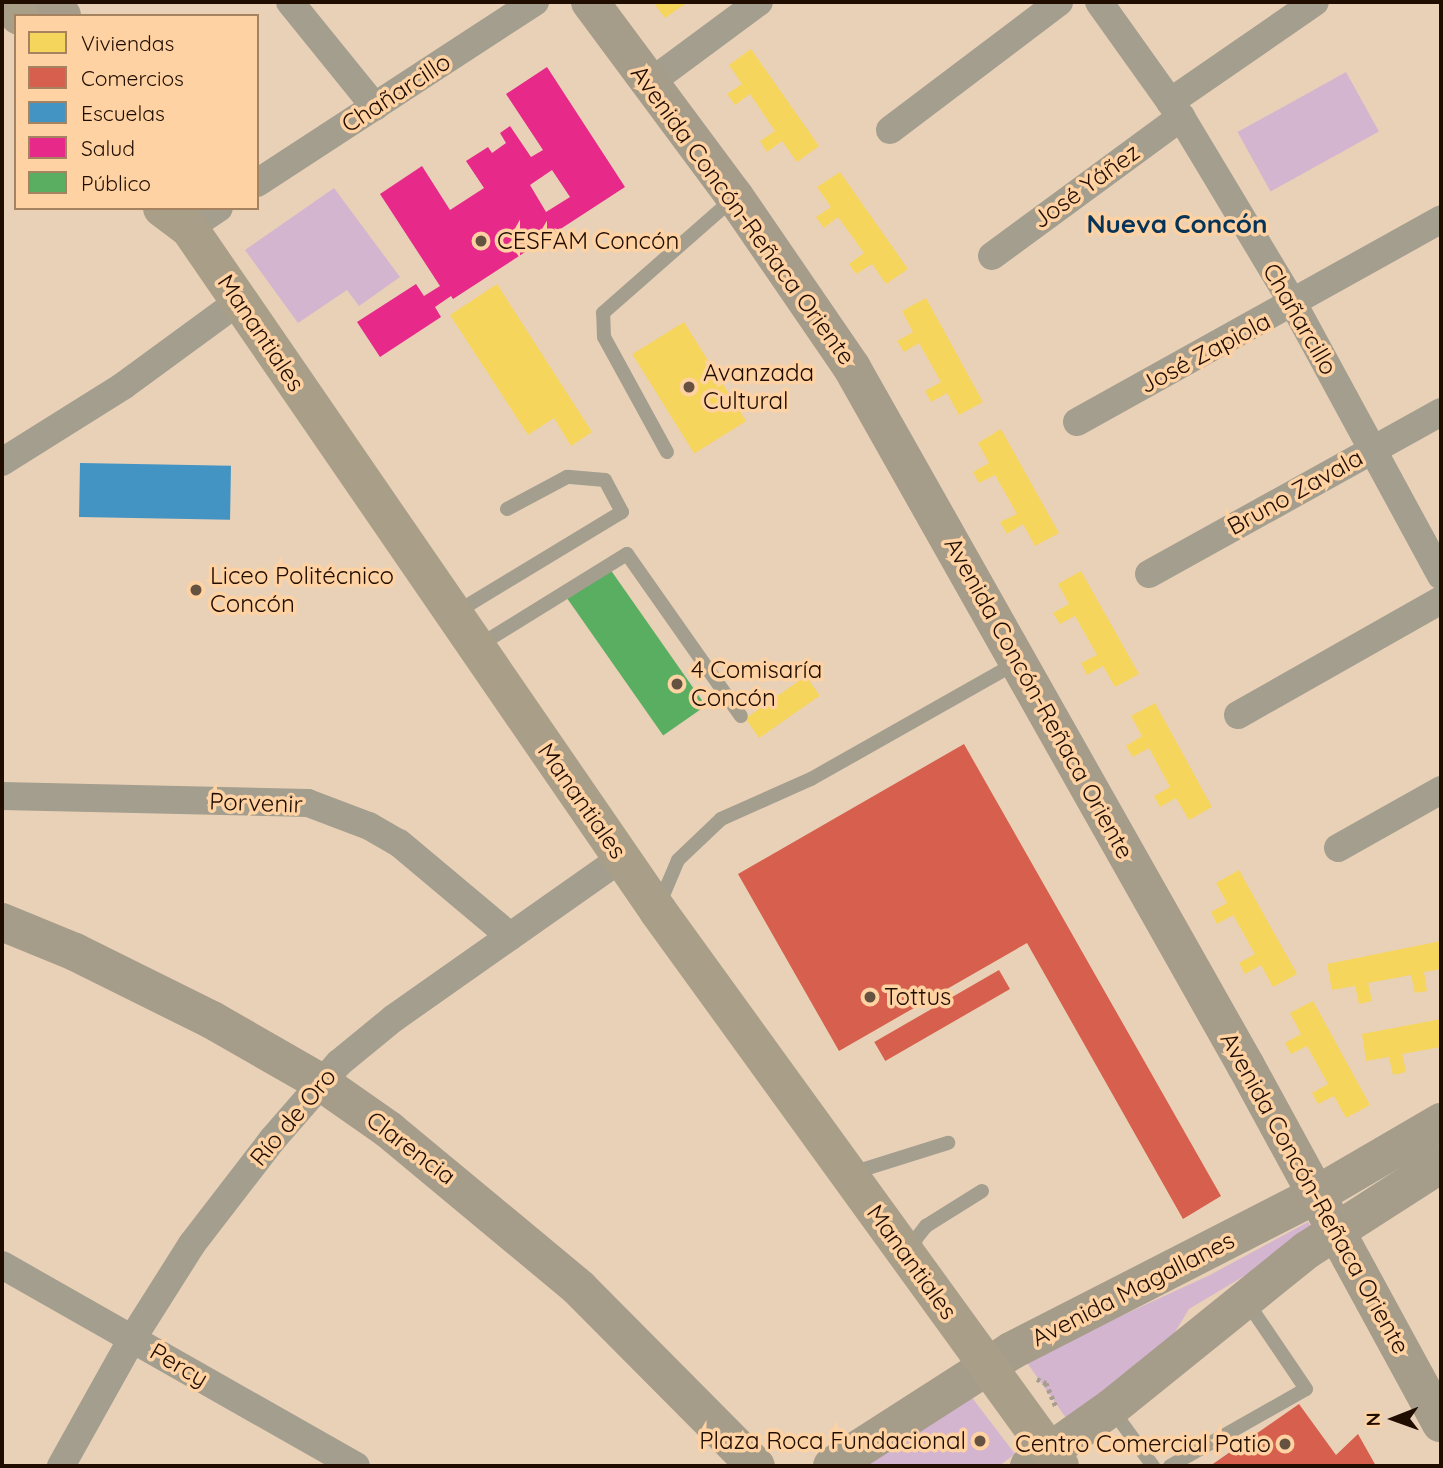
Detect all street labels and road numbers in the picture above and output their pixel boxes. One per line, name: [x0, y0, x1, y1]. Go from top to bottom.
street label: Chañarcillo: [336, 47, 456, 139]
street label: Avenida Concón-Reñaca Oriente: [625, 60, 861, 370]
street label: José Yáñez: [1027, 137, 1145, 235]
street label: Chañarcillo: [1257, 258, 1343, 380]
street label: Manantiales: [211, 269, 311, 397]
street label: José Zapiola: [1135, 307, 1275, 399]
street label: Bruno Zavala: [1222, 443, 1368, 541]
street label: Avenida Concón-Reñaca Oriente: [938, 532, 1140, 864]
street label: Manantiales: [532, 738, 632, 864]
street label: Porvenir: [209, 787, 303, 819]
street label: Avenida Concón-Reñaca Oriente: [1214, 1027, 1416, 1359]
street label: Río de Oro: [244, 1062, 342, 1172]
street label: Clarencia: [361, 1105, 461, 1191]
street label: Manantiales: [861, 1199, 963, 1325]
street label: Avenida Magallanes: [1027, 1225, 1239, 1353]
street label: Percy: [145, 1337, 213, 1393]

